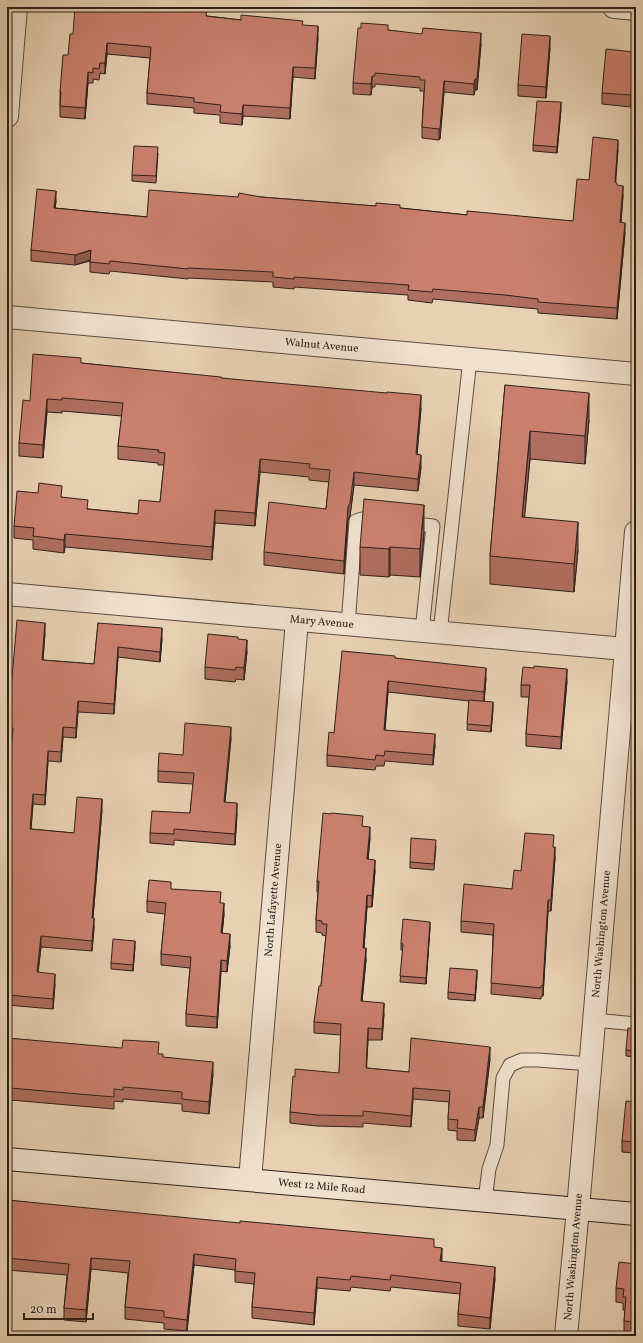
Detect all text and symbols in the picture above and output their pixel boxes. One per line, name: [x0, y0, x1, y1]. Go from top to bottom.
street label: Walnut Avenue: [284, 335, 359, 356]
street label: Mary Avenue: [289, 612, 354, 632]
street label: North Lafayette Avenue: [261, 843, 286, 957]
street label: North Washington Avenue: [589, 870, 614, 998]
street label: West 12 Mile Road: [277, 1175, 366, 1198]
street label: North Washington Avenue: [561, 1193, 587, 1321]
scale bar: [24, 1295, 93, 1321]
text: 20 m: [30, 1302, 57, 1318]

